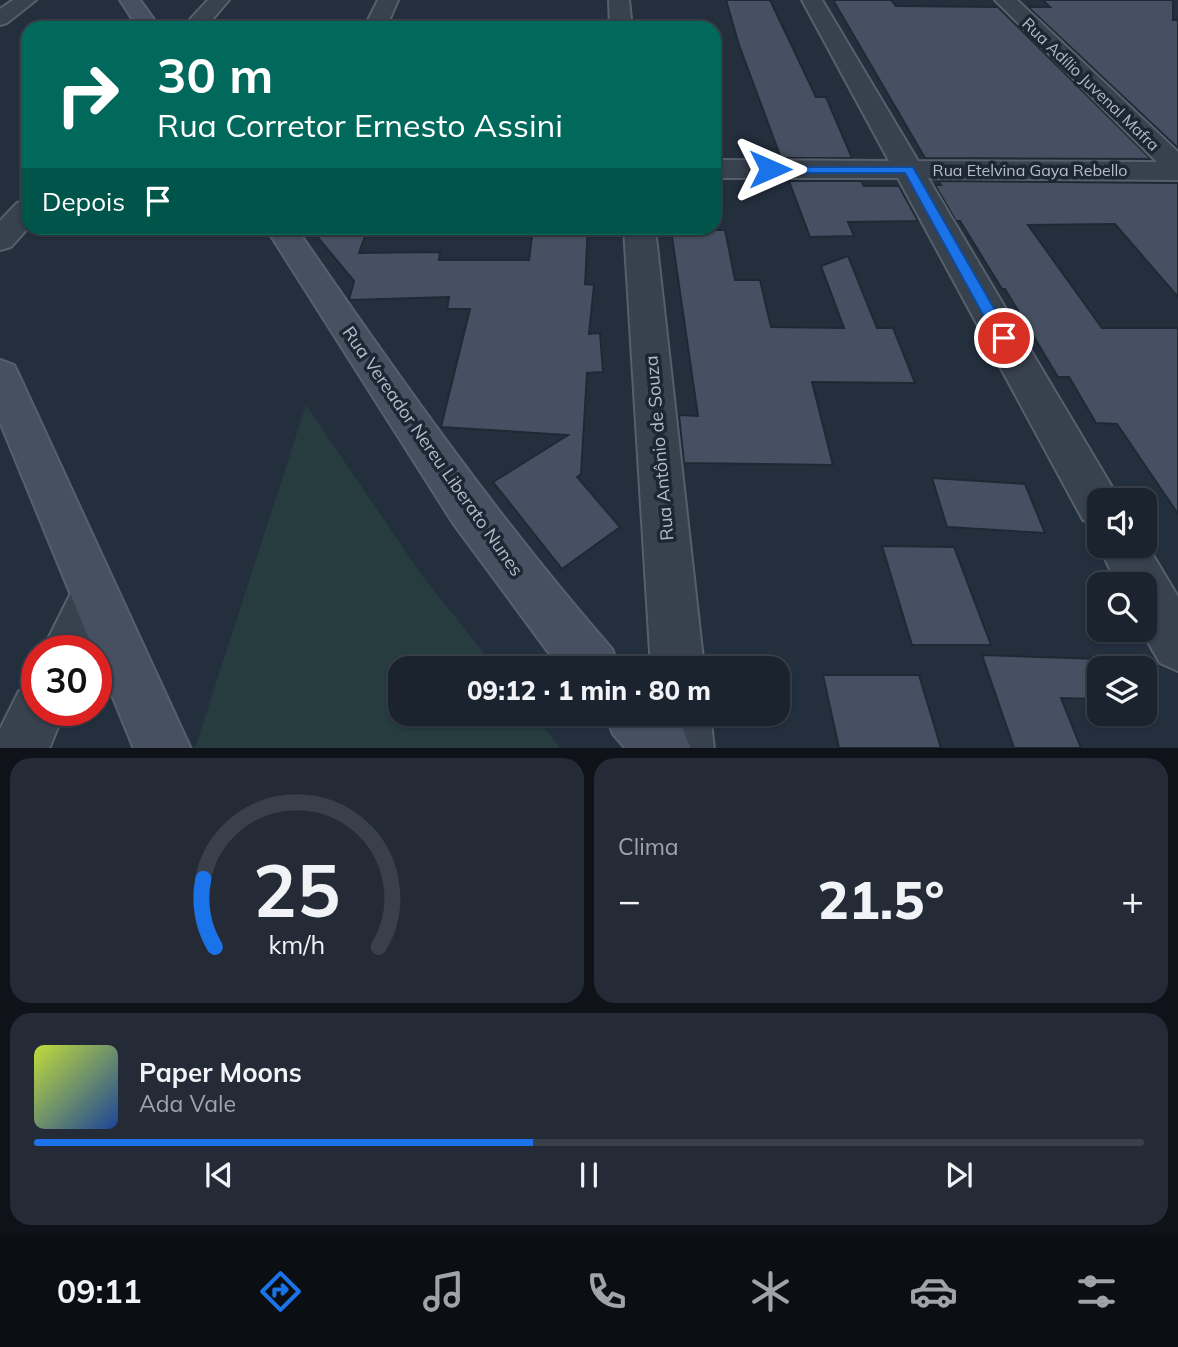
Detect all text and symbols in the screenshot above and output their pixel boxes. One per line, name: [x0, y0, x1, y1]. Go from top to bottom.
street label: Rua Adílio Juvenal Mafra: [1018, 13, 1164, 155]
text: 30 m: [157, 44, 273, 105]
icon: right: [42, 49, 133, 140]
text: Rua Corretor Ernesto Assini: [157, 105, 563, 145]
position arrow: [733, 132, 807, 206]
street label: Rua Etelvina Gaya Rebello: [933, 160, 1127, 180]
icon: arrive: [139, 182, 177, 220]
text: Depois: [42, 185, 125, 218]
pin: [974, 308, 1034, 368]
icon: arrive: [985, 319, 1023, 357]
street label: Rua Vereador Nereu Liberato Nunes: [338, 322, 528, 580]
street label: Rua Antônio de Souza: [639, 355, 679, 541]
map controls: [1087, 488, 1157, 726]
button: sound: [1087, 488, 1157, 558]
button: search: [1087, 572, 1157, 642]
speed limit sign: 30: [21, 635, 112, 726]
button: layers: [1087, 656, 1157, 726]
text: 09:12 · 1 min · 80 m: [467, 674, 711, 707]
text: Clima: [618, 832, 679, 861]
text: 25: [253, 844, 341, 935]
text: 21.5°: [817, 867, 945, 932]
text: −: [618, 876, 641, 924]
text: +: [1121, 876, 1144, 924]
text: km/h: [269, 928, 325, 959]
text: Paper Moons: [139, 1056, 302, 1089]
text: Ada Vale: [139, 1089, 236, 1118]
icon: previous: [200, 1156, 238, 1194]
icon: pause: [570, 1156, 608, 1194]
icon: next: [940, 1156, 978, 1194]
icon: directions: [256, 1267, 305, 1316]
icon: music: [419, 1267, 468, 1316]
icon: phone: [582, 1267, 631, 1316]
icon: climate: [746, 1267, 795, 1316]
icon: car: [909, 1267, 958, 1316]
icon: filters: [1072, 1267, 1121, 1316]
text: 09:11: [57, 1271, 142, 1311]

